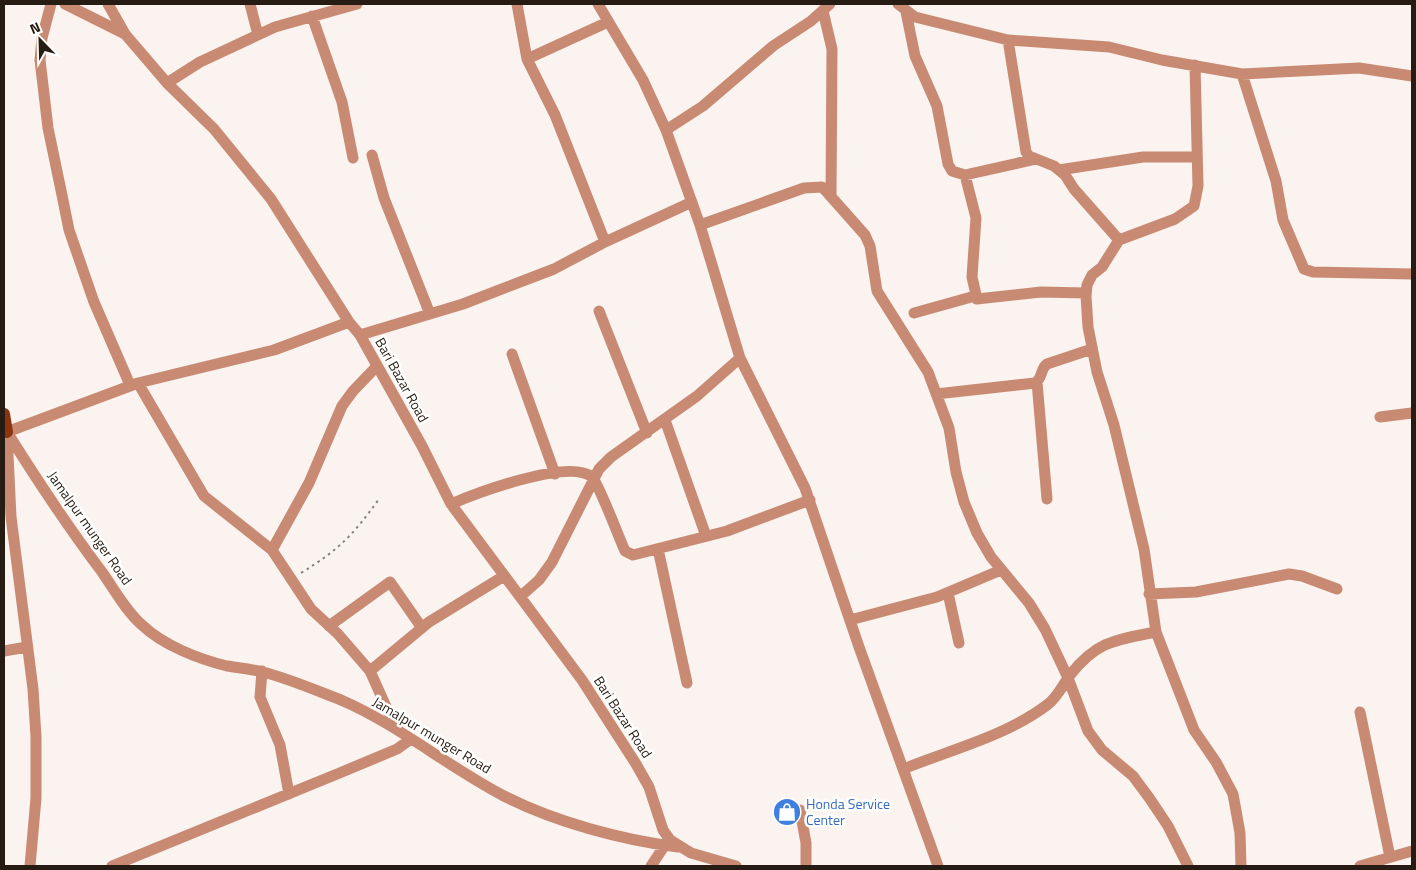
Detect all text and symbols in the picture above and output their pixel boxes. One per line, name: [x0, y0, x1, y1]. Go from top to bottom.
north arrow: [15, 15, 65, 65]
text: N: [26, 16, 43, 39]
street label: Bari Bazar Road: [370, 334, 434, 426]
street label: Jamalpur munger Road: [43, 466, 138, 589]
street label: Bari Bazar Road: [589, 672, 658, 762]
street label: Jamalpur munger Road: [369, 691, 495, 778]
place label: Honda Service Center: [806, 793, 890, 830]
shop icon: Honda Service Center: [772, 797, 802, 827]

